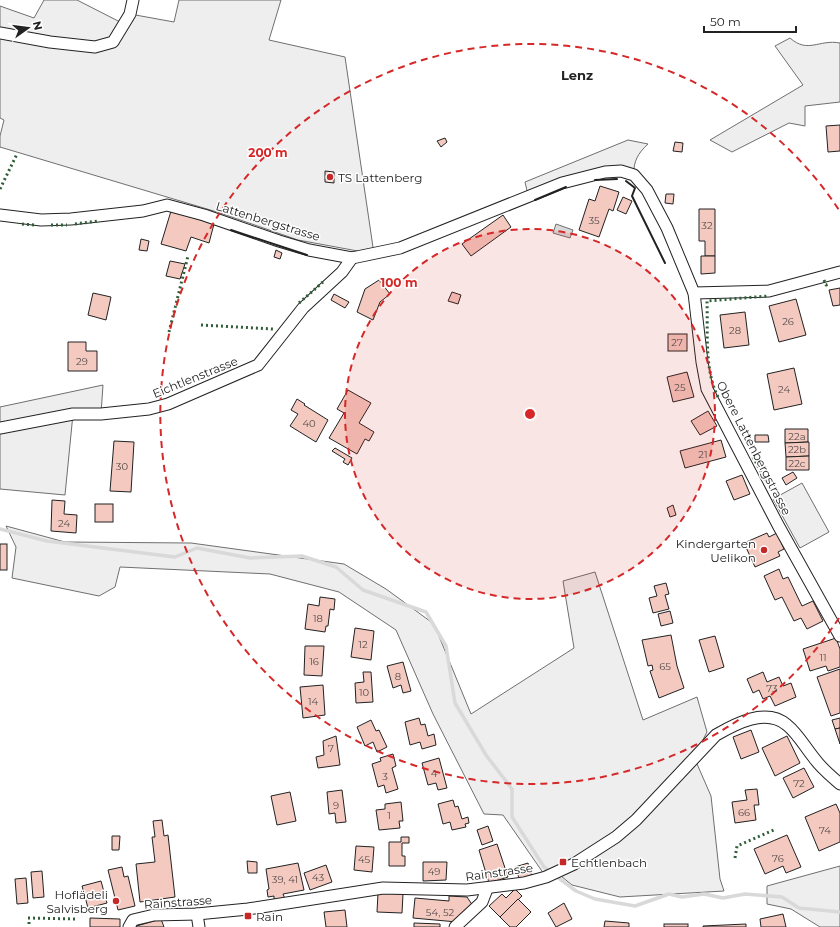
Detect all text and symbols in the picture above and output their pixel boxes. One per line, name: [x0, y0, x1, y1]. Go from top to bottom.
north arrow: [8, 8, 48, 48]
scale bar: [704, 8, 796, 34]
text: 50 m: [710, 14, 741, 29]
text: N: [30, 20, 46, 32]
district label: Lenz: [561, 67, 593, 83]
text: 200 m: [248, 145, 288, 160]
place label: TS Lattenberg: [338, 170, 422, 185]
marker: TS Lattenberg: [325, 172, 335, 182]
street label: Lattenbergstrasse: [214, 198, 322, 244]
house number: 35: [588, 214, 600, 227]
house number: 32: [701, 219, 713, 232]
text: 100 m: [381, 275, 417, 290]
house number: 26: [782, 315, 794, 328]
house number: 28: [729, 324, 741, 337]
house number: 27: [671, 336, 683, 349]
street label: Eichtlenstrasse: [150, 353, 240, 401]
house number: 29: [76, 355, 88, 368]
street label: Obere Lattenbergstrasse: [714, 378, 794, 518]
house number: 25: [674, 381, 686, 394]
house number: 24: [778, 383, 790, 396]
centre of rings: [523, 407, 537, 421]
house number: 40: [302, 417, 316, 430]
house number: 22a: [788, 430, 806, 443]
house number: 22b: [788, 443, 806, 456]
house number: 21: [698, 448, 708, 461]
house number: 22c: [789, 457, 806, 470]
house number: 30: [116, 460, 129, 473]
house number: 24: [58, 517, 70, 530]
place label: Kindergarten Uelikon: [676, 536, 756, 565]
marker: Kindergarten Uelikon: [759, 545, 769, 555]
house number: 18: [313, 612, 323, 625]
house number: 12: [358, 638, 368, 651]
house number: 11: [819, 651, 827, 664]
house number: 16: [309, 655, 319, 668]
house number: 65: [659, 660, 671, 673]
house number: 8: [395, 670, 401, 683]
house number: 73: [766, 682, 778, 695]
house number: 10: [359, 686, 369, 699]
house number: 14: [308, 695, 318, 708]
house number: 7: [328, 742, 334, 755]
house number: 4: [431, 767, 438, 780]
house number: 3: [382, 770, 388, 783]
house number: 72: [793, 777, 805, 790]
house number: 9: [333, 799, 339, 812]
house number: 66: [738, 806, 750, 819]
house number: 1: [387, 809, 391, 822]
house number: 74: [819, 824, 831, 837]
house number: 76: [772, 852, 784, 865]
house number: 45: [358, 853, 370, 866]
place label: Echtlenbach: [571, 855, 647, 870]
marker: Echtlenbach: [558, 857, 568, 867]
street label: Rainstrasse: [464, 860, 534, 884]
house number: 49: [428, 865, 440, 878]
house number: 43: [312, 871, 324, 884]
house number: 39, 41: [272, 873, 298, 886]
place label: Hoflädeli Salvisberg: [46, 887, 108, 916]
street label: Rainstrasse: [143, 892, 213, 912]
marker: Hoflädeli Salvisberg: [111, 896, 121, 906]
house number: 54, 52: [426, 906, 455, 919]
place label: Rain: [256, 909, 283, 924]
marker: Rain: [243, 911, 253, 921]

